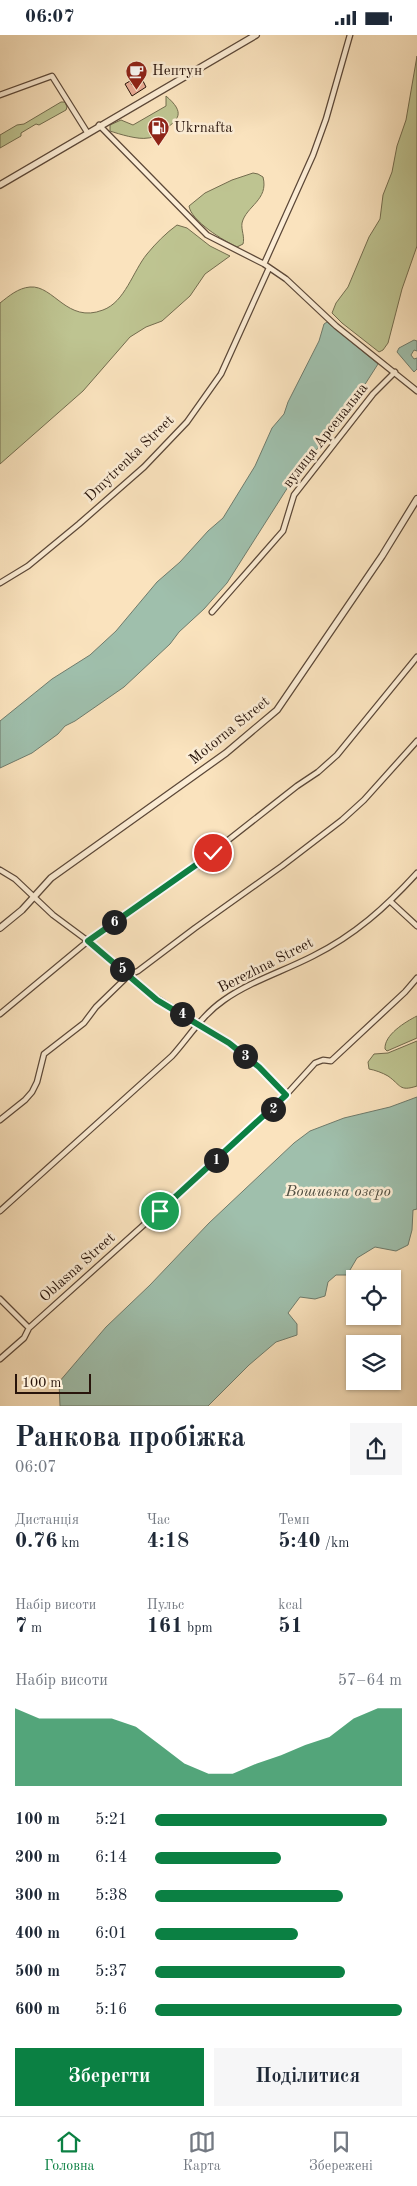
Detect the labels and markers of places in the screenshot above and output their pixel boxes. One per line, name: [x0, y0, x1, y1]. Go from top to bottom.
cafe icon: Нептун: [124, 59, 148, 90]
place label: Нептун: [152, 64, 202, 79]
fuel station icon: Ukrnafta: [146, 116, 170, 147]
place label: Ukrnafta: [174, 121, 233, 136]
pin: [192, 832, 234, 874]
pin: 6: [102, 909, 126, 935]
pin: 5: [110, 957, 134, 981]
pin: 4: [170, 1001, 194, 1027]
pin: 3: [232, 1043, 258, 1069]
pin: 2: [260, 1097, 286, 1121]
pin: 1: [204, 1147, 228, 1173]
pin: [139, 1190, 181, 1232]

